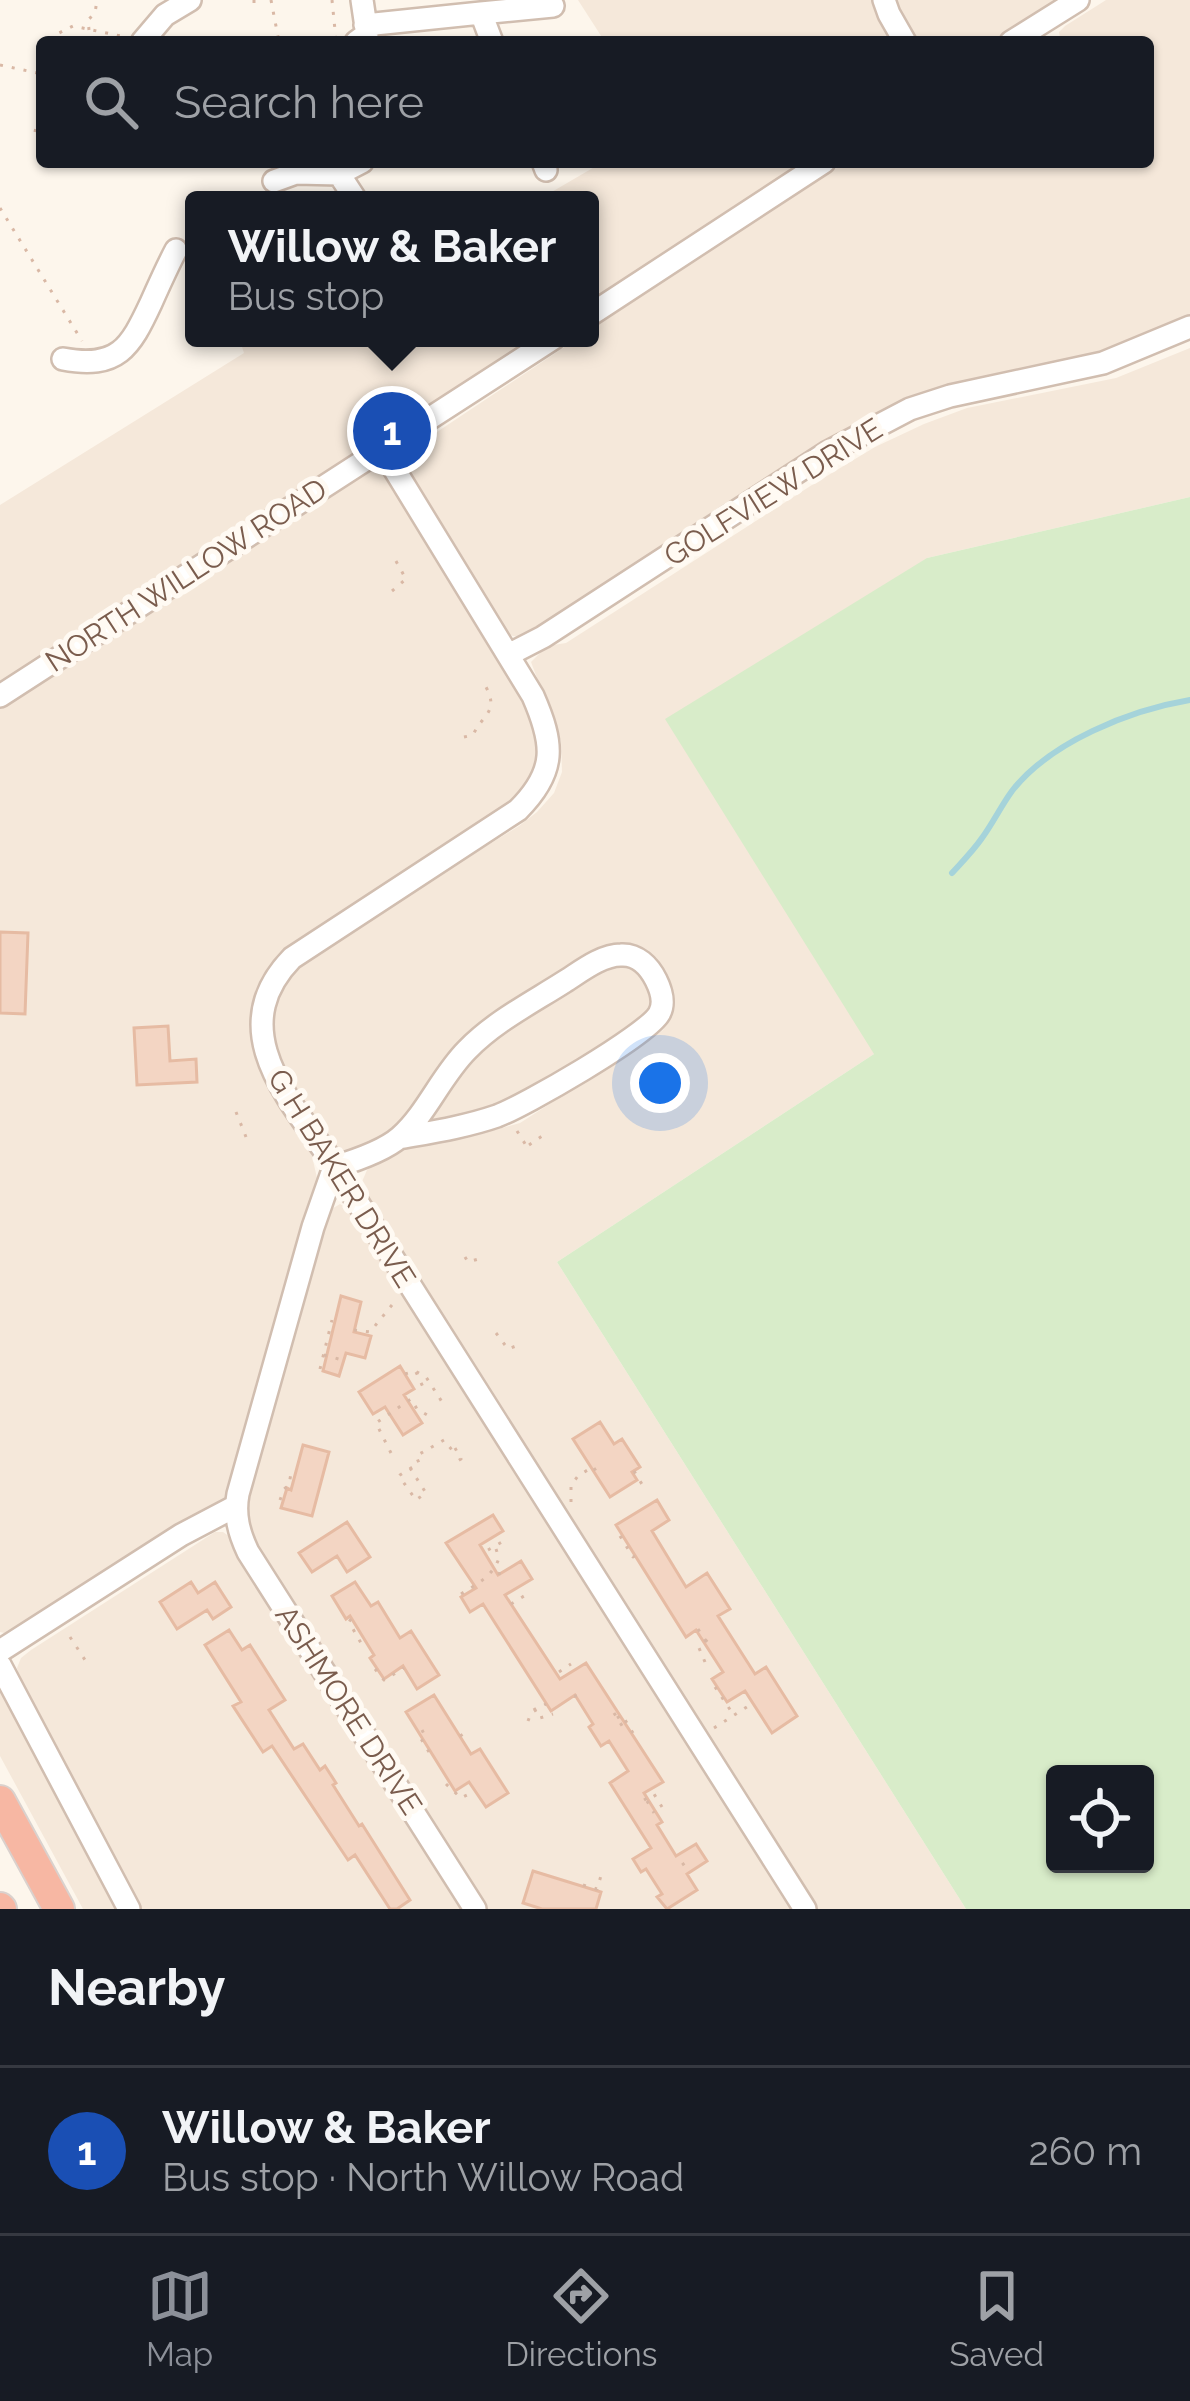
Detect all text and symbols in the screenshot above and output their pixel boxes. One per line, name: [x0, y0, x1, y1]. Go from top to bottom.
search box: [36, 36, 1154, 168]
icon: search: [78, 69, 144, 135]
text: Search here: [174, 76, 424, 129]
popup: [185, 191, 599, 347]
text: Willow & Baker: [228, 220, 556, 273]
text: Bus stop: [228, 273, 384, 319]
pin: 1: [353, 386, 431, 476]
street label: GOLFVIEW DRIVE: [658, 411, 888, 573]
street label: NORTH WILLOW ROAD: [39, 471, 333, 679]
your location: [630, 1053, 690, 1113]
street label: G H BAKER DRIVE: [261, 1062, 423, 1294]
street label: ASHMORE DRIVE: [268, 1599, 430, 1821]
map controls: [1046, 1765, 1154, 1873]
button: locate: [1046, 1765, 1154, 1873]
text: Nearby: [48, 1957, 225, 2017]
text: Willow & Baker: [162, 2101, 491, 2154]
text: 1: [77, 2128, 97, 2174]
text: 260 m: [1029, 2128, 1142, 2174]
text: Bus stop · North Willow Road: [162, 2154, 684, 2200]
tab: Map: [146, 2263, 213, 2374]
tab: Directions: [505, 2263, 658, 2374]
tab: Saved: [950, 2263, 1044, 2374]

